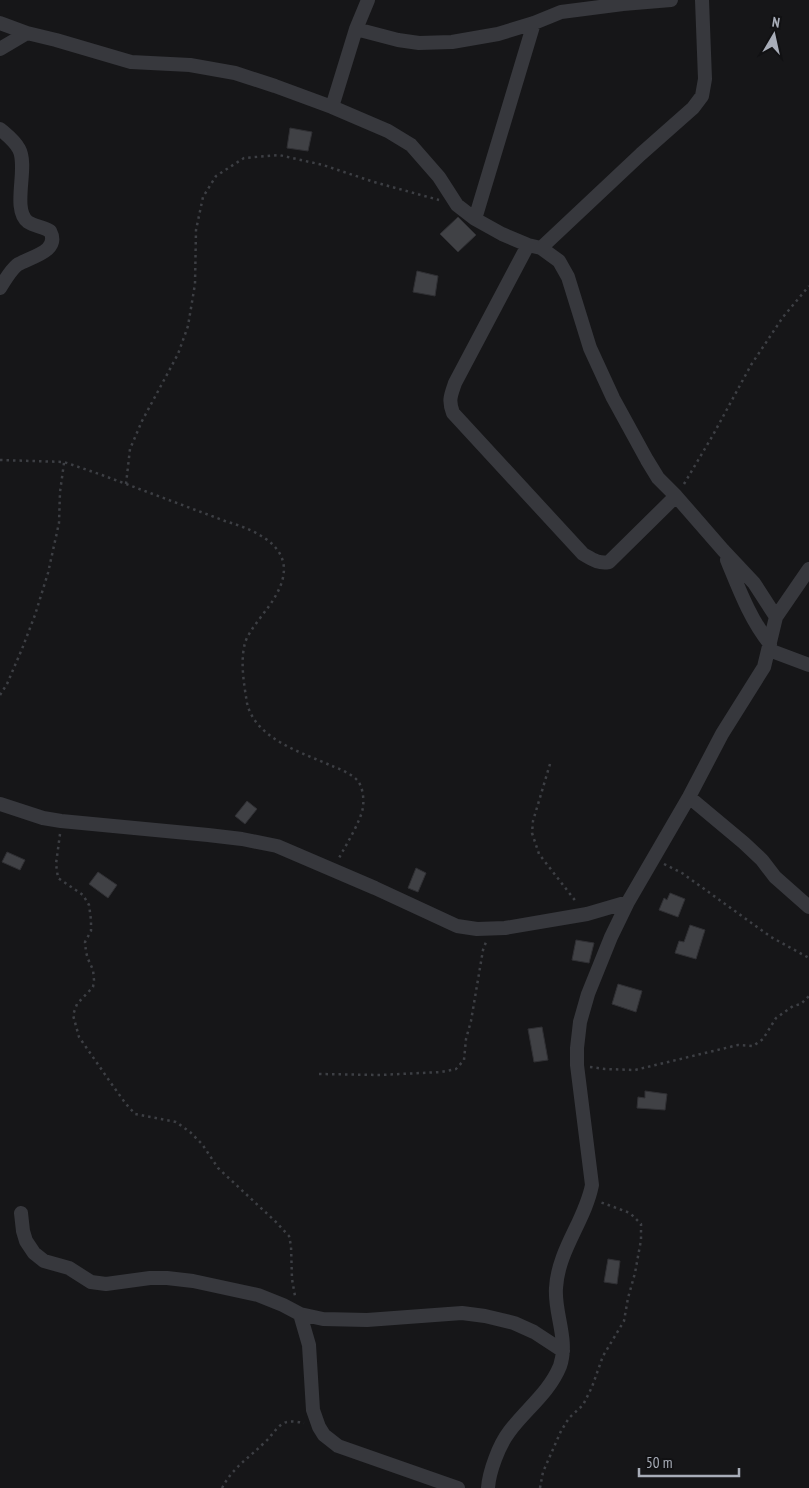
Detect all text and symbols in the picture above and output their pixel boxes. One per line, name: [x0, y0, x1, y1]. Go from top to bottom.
north arrow: [749, 10, 799, 60]
text: N: [771, 13, 781, 32]
scale bar: [639, 1446, 739, 1478]
text: 50 m: [646, 1453, 672, 1472]

